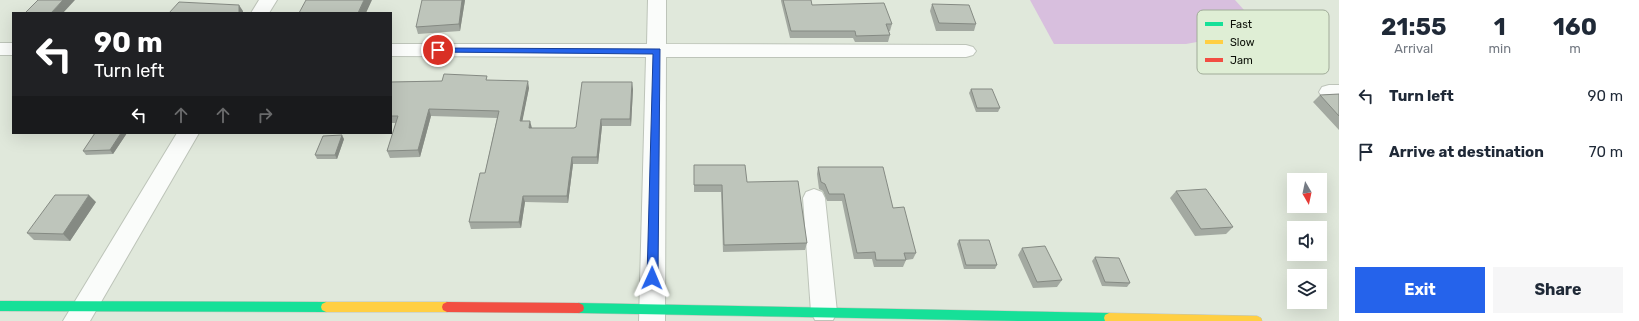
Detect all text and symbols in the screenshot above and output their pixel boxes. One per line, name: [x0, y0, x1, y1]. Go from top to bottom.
legend: [1197, 10, 1329, 74]
text: 21:55: [1381, 13, 1447, 41]
text: 1: [1494, 13, 1506, 41]
text: 160: [1553, 13, 1597, 41]
text: Fast: [1230, 18, 1253, 31]
text: 90 m: [94, 26, 163, 59]
icon: left: [28, 28, 80, 80]
pin: [421, 33, 455, 67]
text: Slow: [1230, 36, 1255, 49]
icon: arrive: [427, 39, 449, 61]
text: Arrival: [1394, 41, 1433, 56]
text: min: [1489, 41, 1511, 56]
text: m: [1569, 41, 1581, 56]
text: Jam: [1230, 54, 1253, 67]
text: Turn left: [94, 60, 164, 82]
icon: left: [1355, 85, 1377, 107]
text: Turn left: [1389, 87, 1454, 105]
text: 90 m: [1588, 87, 1623, 105]
icon: left: [128, 104, 150, 126]
icon: ahead: [170, 104, 192, 126]
icon: ahead: [212, 104, 234, 126]
icon: right: [254, 104, 276, 126]
icon: arrive: [1355, 141, 1377, 163]
text: Arrive at destination: [1389, 143, 1544, 161]
text: 70 m: [1589, 143, 1623, 161]
north arrow: [1287, 173, 1327, 213]
map controls: [1287, 173, 1327, 309]
button: sound: [1287, 221, 1327, 261]
position arrow: [631, 257, 673, 299]
button: Exit: [1355, 267, 1485, 313]
button: Share: [1493, 267, 1623, 313]
button: layers: [1287, 269, 1327, 309]

